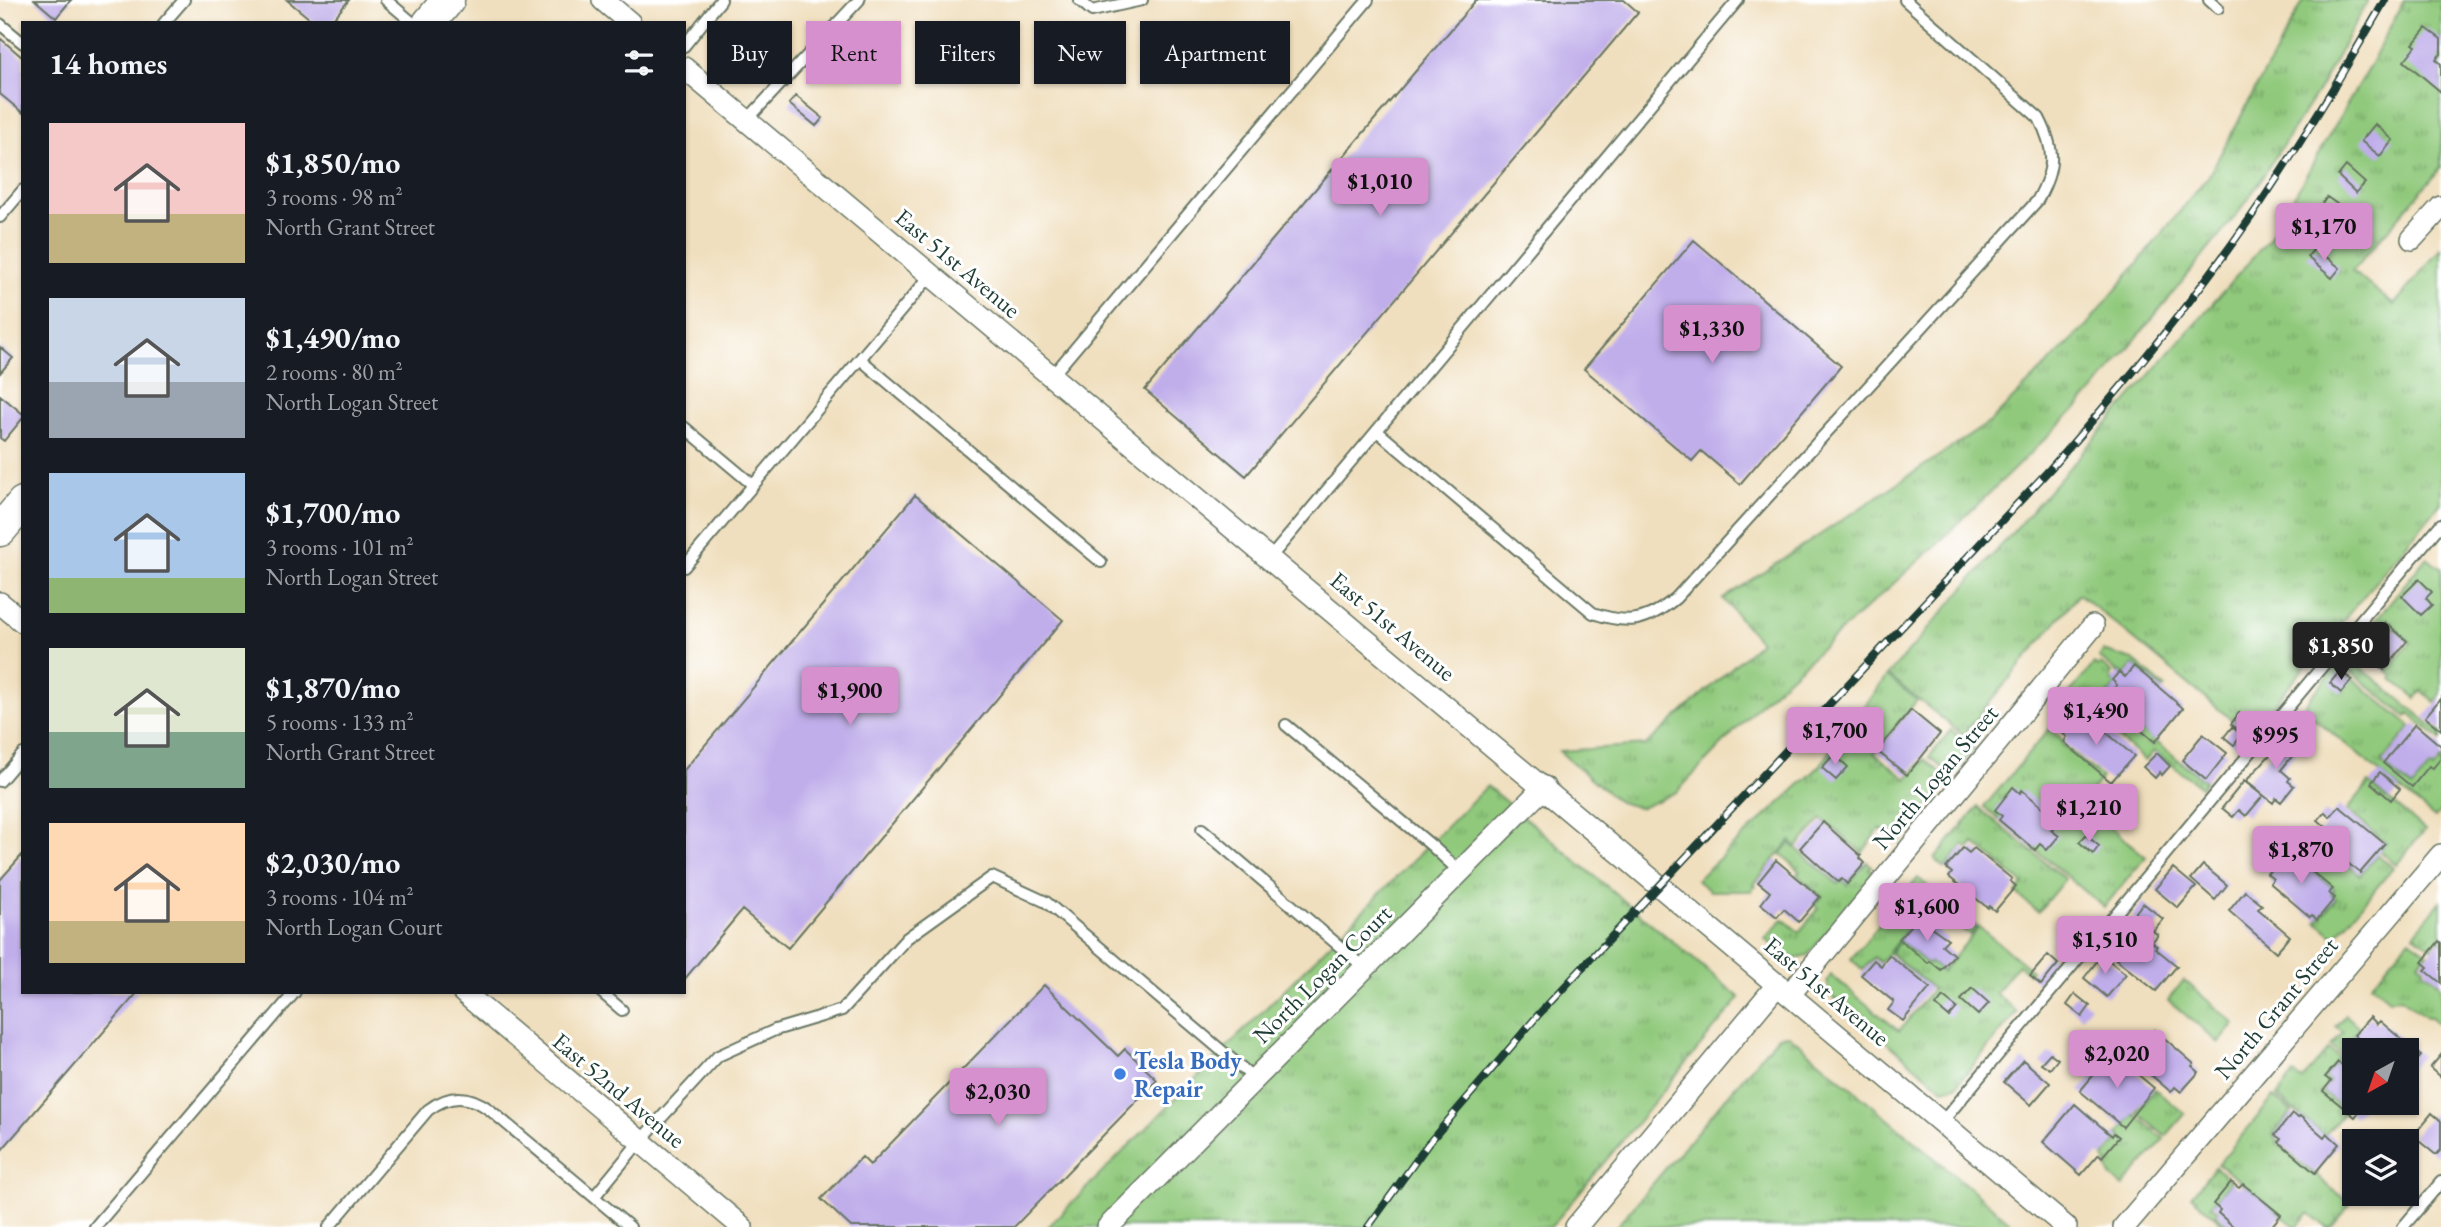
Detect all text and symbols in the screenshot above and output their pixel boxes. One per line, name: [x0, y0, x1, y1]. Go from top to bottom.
chip: Buy: [707, 21, 792, 84]
chip: Rent: [806, 21, 901, 84]
chip: Filters: [915, 21, 1020, 84]
chip: New: [1034, 21, 1126, 84]
chip: Apartment: [1140, 21, 1290, 84]
text: 14 homes: [49, 44, 167, 83]
icon: filters: [620, 44, 658, 82]
text: $1,850/mo: [266, 143, 400, 182]
icon: home: [105, 151, 189, 235]
pin: $1,010: [1323, 158, 1437, 218]
text: $1,010: [1348, 166, 1412, 196]
text: 3 rooms · 98 m²: [266, 182, 403, 212]
street label: East 51st Avenue: [889, 201, 1027, 325]
pin: $1,170: [2267, 204, 2381, 263]
text: $1,170: [2292, 211, 2356, 241]
text: North Grant Street: [266, 212, 435, 242]
pin: $1,330: [1655, 306, 1769, 365]
text: $1,330: [1680, 313, 1744, 343]
text: $1,490/mo: [266, 318, 400, 357]
icon: home: [105, 326, 189, 410]
text: 2 rooms · 80 m²: [266, 357, 403, 387]
text: North Logan Street: [266, 387, 438, 417]
text: $1,700/mo: [266, 493, 400, 532]
icon: home: [105, 501, 189, 585]
text: 3 rooms · 101 m²: [266, 532, 414, 562]
text: North Logan Street: [266, 562, 438, 592]
street label: East 51st Avenue: [1324, 564, 1462, 688]
pin: $1,850: [2284, 622, 2398, 682]
text: $1,850: [2309, 630, 2373, 660]
text: $1,870/mo: [266, 668, 400, 707]
pin: $1,900: [793, 668, 907, 727]
text: $1,900: [818, 675, 882, 705]
icon: home: [105, 676, 189, 760]
pin: $1,490: [2039, 688, 2153, 747]
text: $1,490: [2064, 695, 2128, 725]
street label: North Logan Street: [1865, 698, 2005, 856]
text: 5 rooms · 133 m²: [266, 707, 414, 737]
pin: $1,700: [1778, 708, 1892, 767]
pin: $995: [2235, 712, 2317, 771]
text: $1,700: [1803, 715, 1867, 745]
text: $995: [2252, 719, 2300, 749]
text: North Grant Street: [266, 737, 435, 767]
pin: $1,210: [2032, 784, 2146, 844]
text: $1,210: [2057, 792, 2121, 822]
pin: $1,870: [2244, 826, 2358, 886]
text: $1,870: [2269, 834, 2333, 864]
text: $2,030/mo: [266, 843, 400, 882]
icon: home: [105, 851, 189, 935]
text: 3 rooms · 104 m²: [266, 882, 414, 912]
pin: $1,600: [1870, 884, 1984, 943]
text: $1,600: [1895, 891, 1959, 921]
street label: North Logan Court: [1246, 898, 1398, 1050]
text: North Logan Court: [266, 912, 442, 942]
pin: $1,510: [2048, 916, 2162, 976]
text: $1,510: [2073, 924, 2137, 954]
street label: East 51st Avenue: [1758, 929, 1896, 1053]
street label: North Grant Street: [2207, 930, 2345, 1086]
street label: East 52nd Avenue: [546, 1025, 692, 1155]
pin: $2,020: [2060, 1030, 2174, 1090]
text: $2,020: [2085, 1038, 2149, 1068]
north arrow: [2342, 1038, 2418, 1115]
map controls: [2342, 1038, 2419, 1206]
place label: Tesla Body Repair: [1134, 1045, 1242, 1104]
marker: Tesla Body Repair: [1112, 1066, 1128, 1082]
pin: $2,030: [941, 1068, 1055, 1128]
text: $2,030: [966, 1076, 1030, 1106]
button: layers: [2342, 1129, 2419, 1206]

